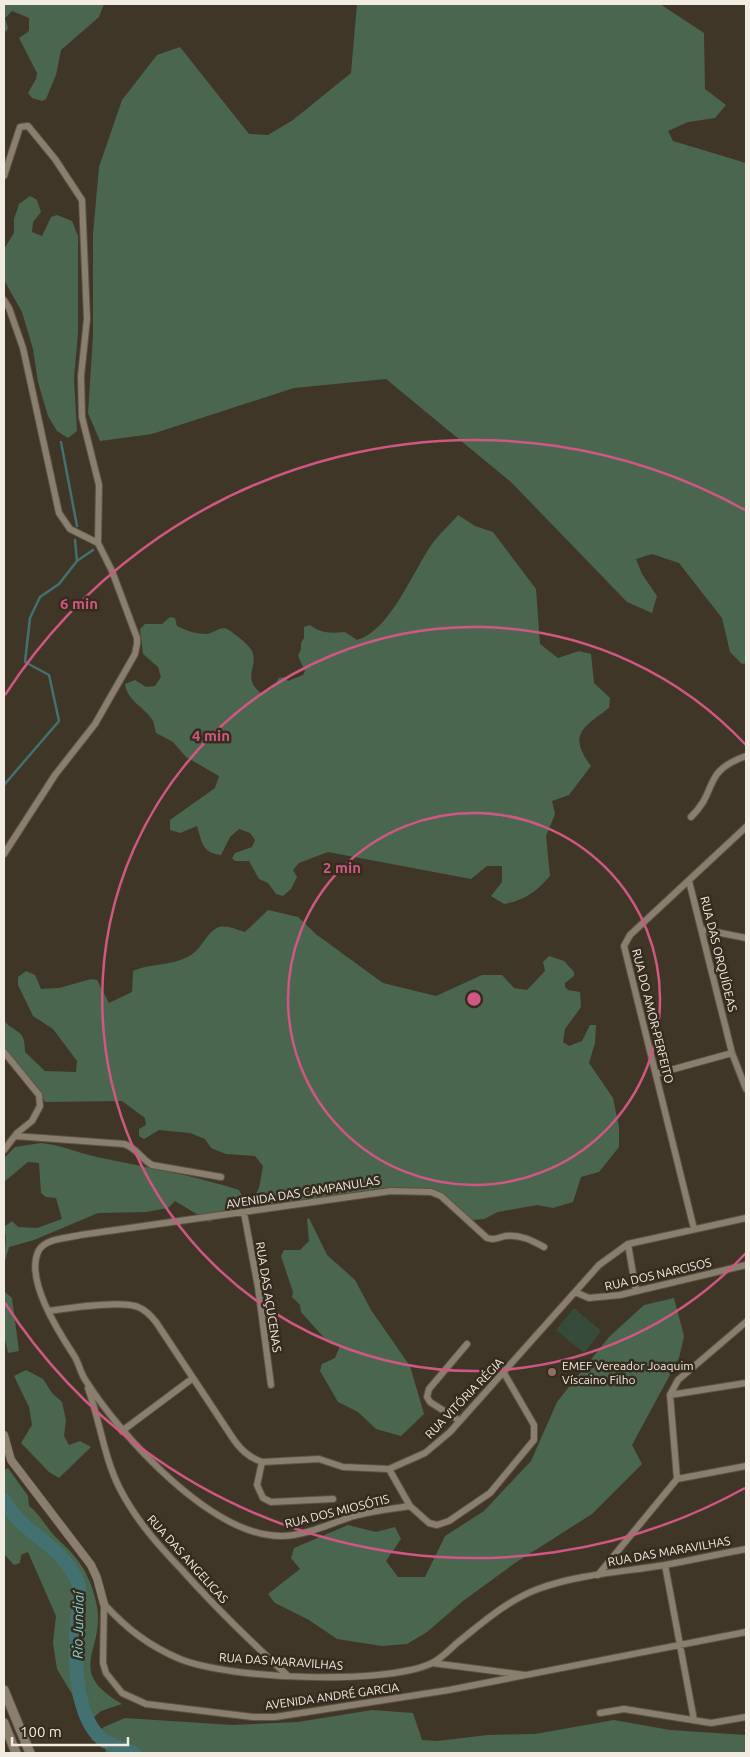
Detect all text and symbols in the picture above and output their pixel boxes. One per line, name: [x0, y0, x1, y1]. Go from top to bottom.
text: 6 min: [60, 595, 98, 612]
text: 4 min: [192, 727, 230, 744]
text: 2 min: [323, 859, 361, 876]
street label: RUA DAS ORQUÍDEAS: [698, 895, 740, 1013]
street label: RUA DO AMOR-PERFEITO: [630, 947, 676, 1085]
centre of rings: [465, 990, 483, 1008]
street label: AVENIDA DAS CAMPANULAS: [225, 1173, 381, 1211]
street label: RUA DAS AÇUCENAS: [254, 1241, 284, 1353]
street label: RUA DOS NARCISOS: [603, 1255, 713, 1293]
street label: RUA VITÓRIA RÉGIA: [422, 1355, 506, 1441]
place label: EMEF Vereador Joaquim Víscaino Filho: [562, 1359, 694, 1386]
marker: EMEF Vereador Joaquim Víscaino Filho: [546, 1366, 558, 1378]
street label: RUA DOS MIOSÓTIS: [283, 1492, 391, 1530]
street label: RUA DAS ANGELICAS: [145, 1512, 231, 1606]
street label: RUA DAS MARAVILHAS: [607, 1534, 731, 1568]
water label: Rio Jundiaí: [69, 1590, 87, 1659]
street label: RUA DAS MARAVILHAS: [219, 1650, 343, 1672]
street label: AVENIDA ANDRÉ GARCIA: [264, 1680, 400, 1712]
scale bar: [12, 1714, 129, 1746]
text: 100 m: [20, 1723, 62, 1740]

